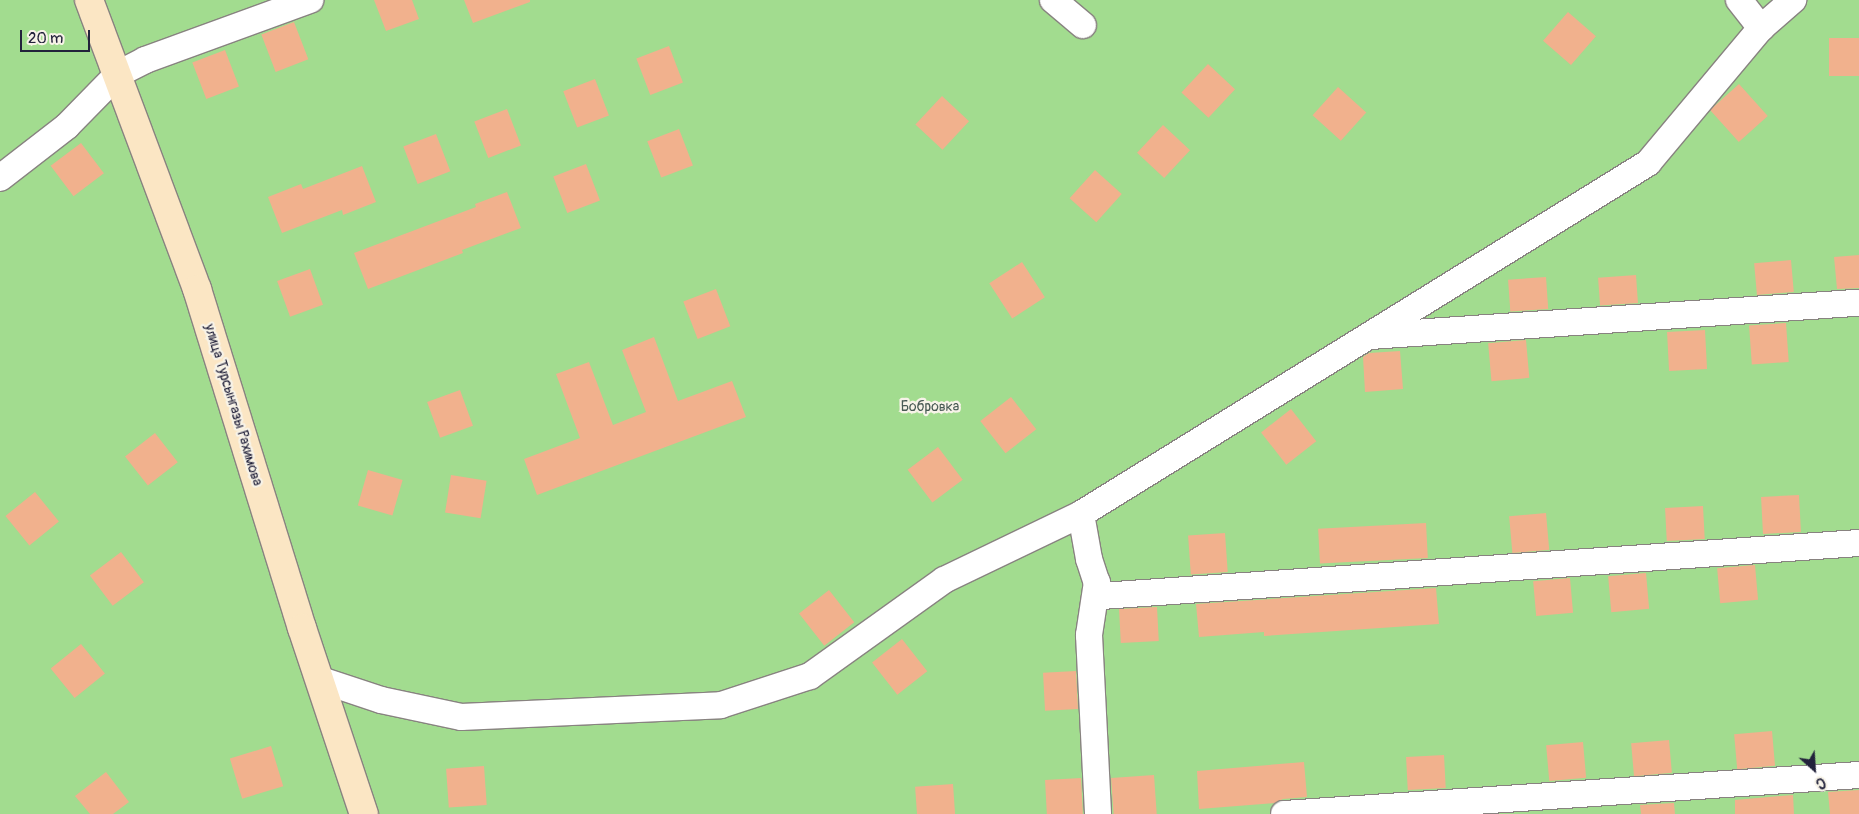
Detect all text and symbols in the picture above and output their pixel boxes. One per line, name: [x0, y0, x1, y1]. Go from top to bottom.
scale bar: [22, 20, 92, 52]
text: 20 m: [28, 29, 63, 48]
street label: улица Турсынгазы Рахимова: [200, 322, 266, 488]
park label: Бобровка: [901, 399, 959, 415]
north arrow: [1789, 744, 1839, 794]
text: С: [1813, 773, 1828, 792]

